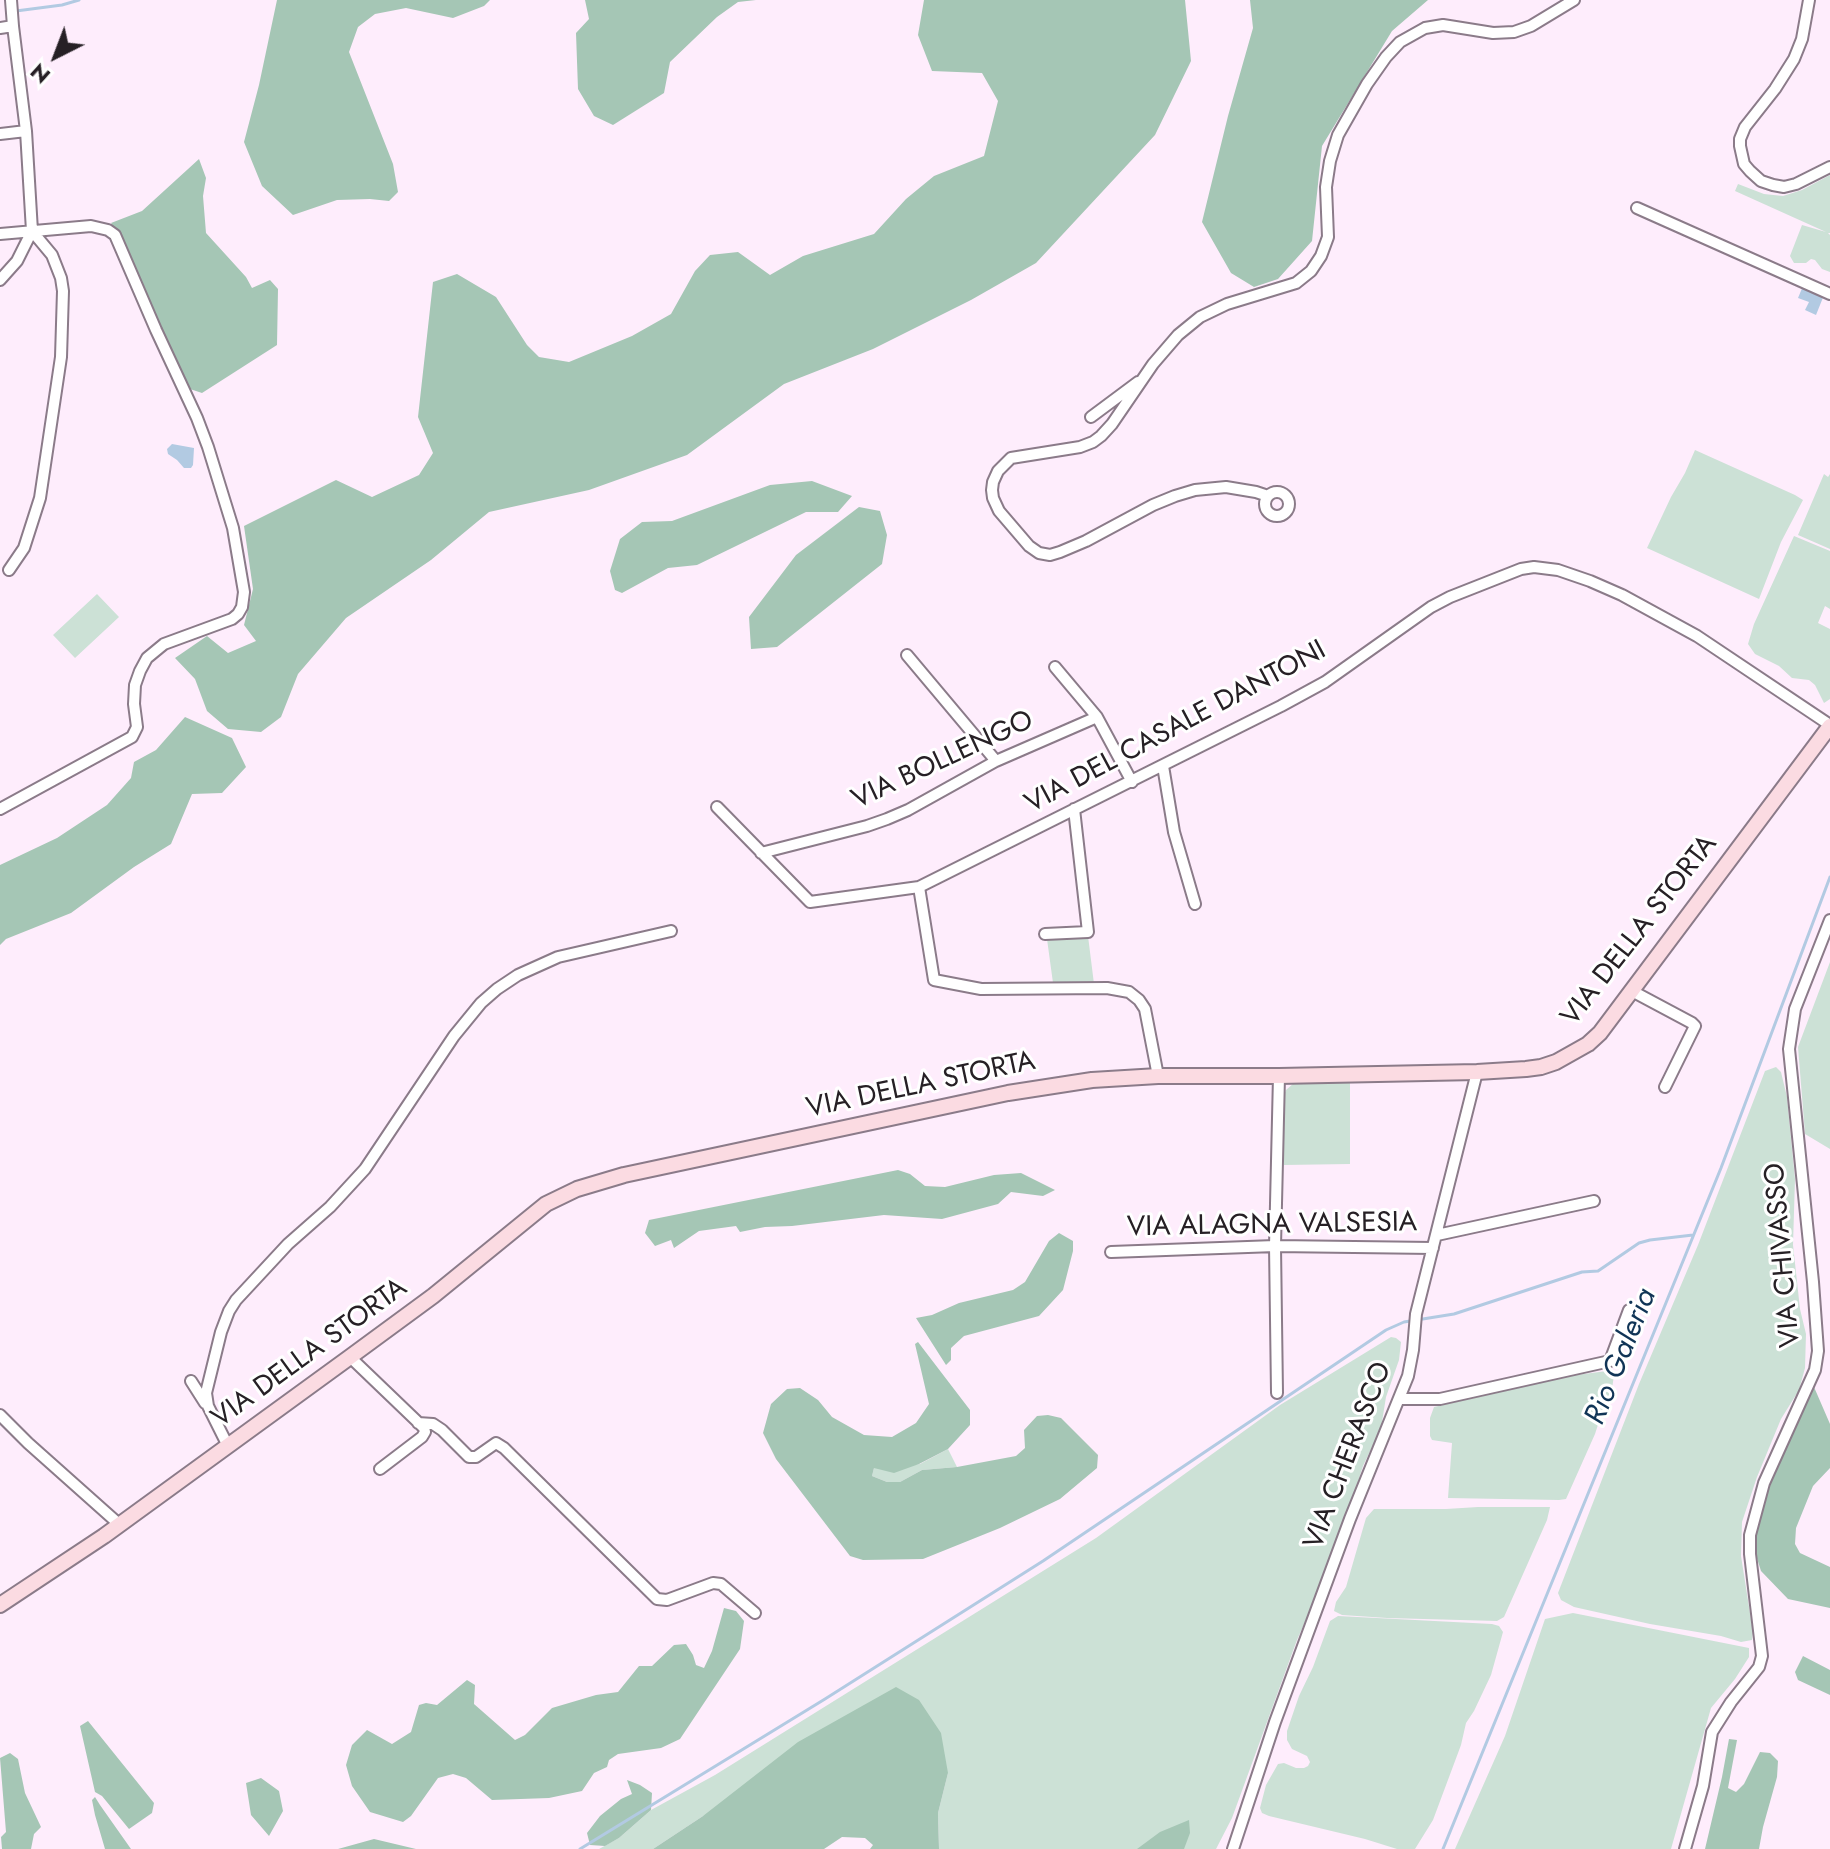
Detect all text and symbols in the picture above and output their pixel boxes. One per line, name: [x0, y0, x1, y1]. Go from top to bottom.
north arrow: [16, 16, 96, 96]
text: N: [23, 56, 57, 92]
street label: VIA DEL CASALE DANTONI: [1020, 634, 1332, 822]
street label: VIA BOLLENGO: [847, 704, 1039, 818]
street label: VIA DELLA STORTA: [1555, 829, 1725, 1033]
street label: VIA DELLA STORTA: [804, 1045, 1038, 1127]
street label: VIA CHIVASSO: [1759, 1161, 1809, 1349]
street label: VIA ALAGNA VALSESIA: [1127, 1207, 1417, 1245]
street label: VIA DELLA STORTA: [206, 1272, 414, 1436]
water label: Rio Galeria: [1578, 1284, 1666, 1430]
street label: VIA CHERASCO: [1298, 1358, 1400, 1554]

